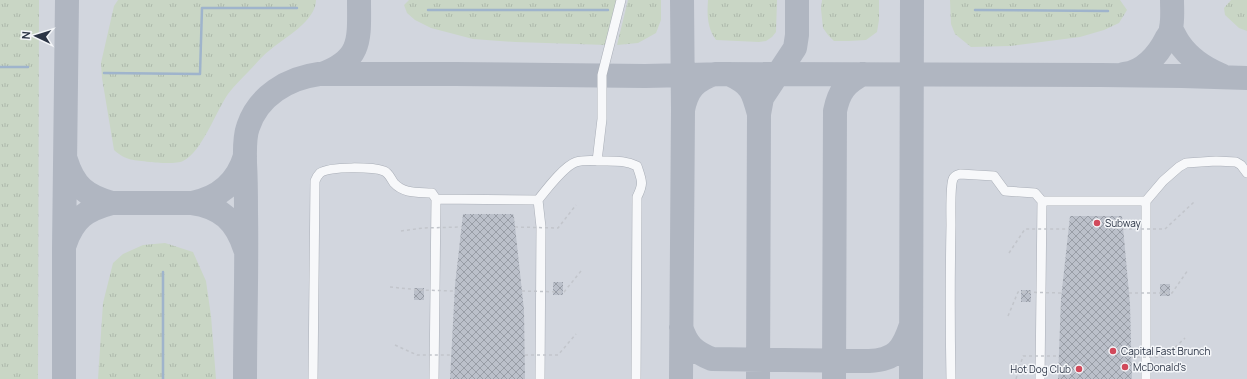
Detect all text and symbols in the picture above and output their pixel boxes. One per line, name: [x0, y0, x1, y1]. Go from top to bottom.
north arrow: [16, 16, 56, 56]
text: N: [18, 31, 33, 40]
place label: Subway: [1105, 216, 1141, 230]
marker: Subway: [1092, 218, 1102, 228]
place label: Capital Fast Brunch: [1121, 344, 1211, 358]
marker: Capital Fast Brunch: [1108, 346, 1118, 356]
place label: McDonald's: [1133, 360, 1186, 374]
place label: Hot Dog Club: [1010, 362, 1071, 376]
marker: McDonald's: [1120, 362, 1130, 372]
marker: Hot Dog Club: [1074, 364, 1084, 374]

